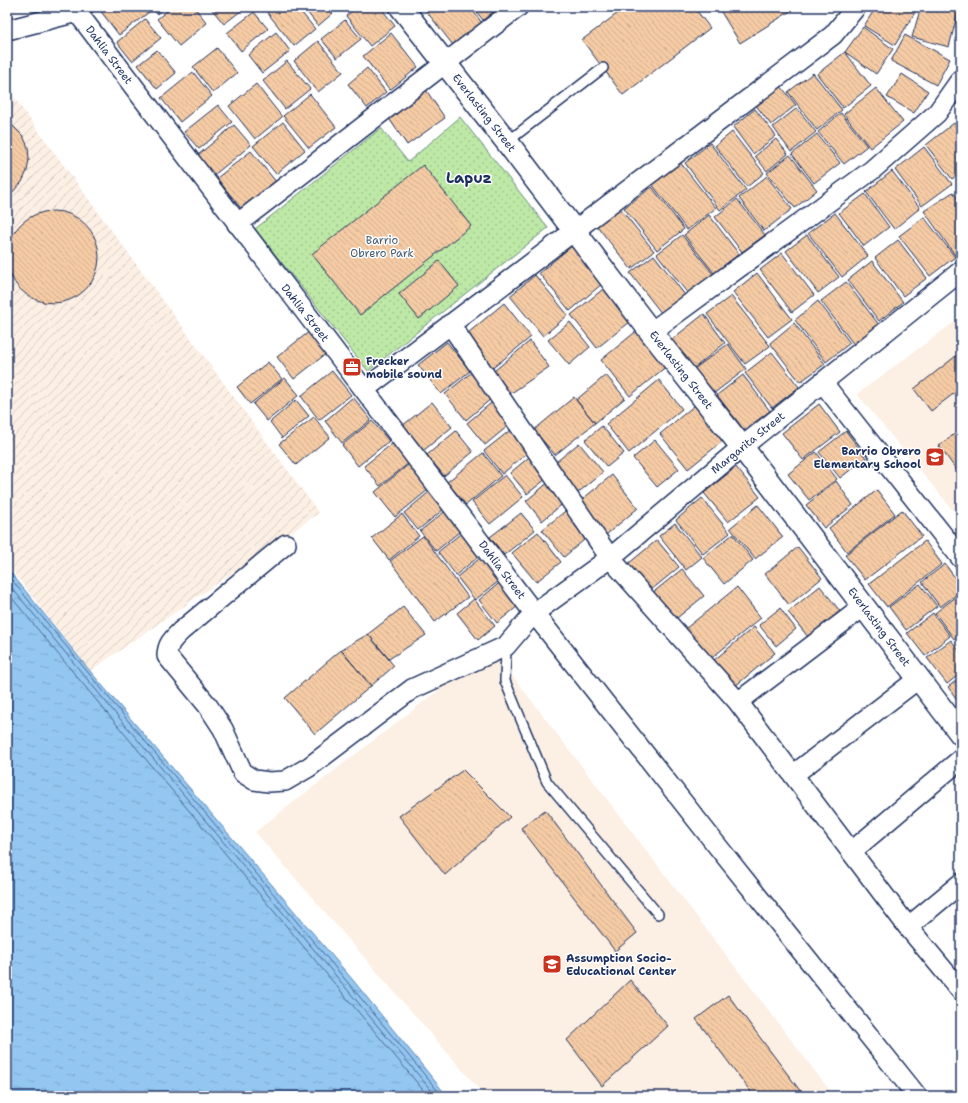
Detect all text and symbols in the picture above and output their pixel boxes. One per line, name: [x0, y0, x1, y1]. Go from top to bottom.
street label: Dahlia Street: [82, 23, 136, 88]
street label: Everlasting Street: [449, 71, 519, 155]
district label: Lapuz: [446, 168, 492, 188]
park label: Barrio Obrero Park: [350, 233, 414, 261]
street label: Dahlia Street: [278, 281, 332, 345]
street label: Everlasting Street: [646, 328, 716, 412]
place label: Frecker mobile sound: [366, 354, 442, 382]
office icon: Frecker mobile sound: [341, 356, 363, 378]
street label: Margarita Street: [708, 409, 788, 477]
place label: Barrio Obrero Elementary School: [813, 444, 921, 472]
school or university icon: Barrio Obrero Elementary School: [924, 446, 946, 468]
street label: Dahlia Street: [475, 538, 529, 603]
street label: Everlasting Street: [844, 584, 914, 670]
place label: Assumption Socio- Educational Center: [566, 951, 677, 979]
school or university icon: Assumption Socio- Educational Center: [541, 953, 563, 975]

